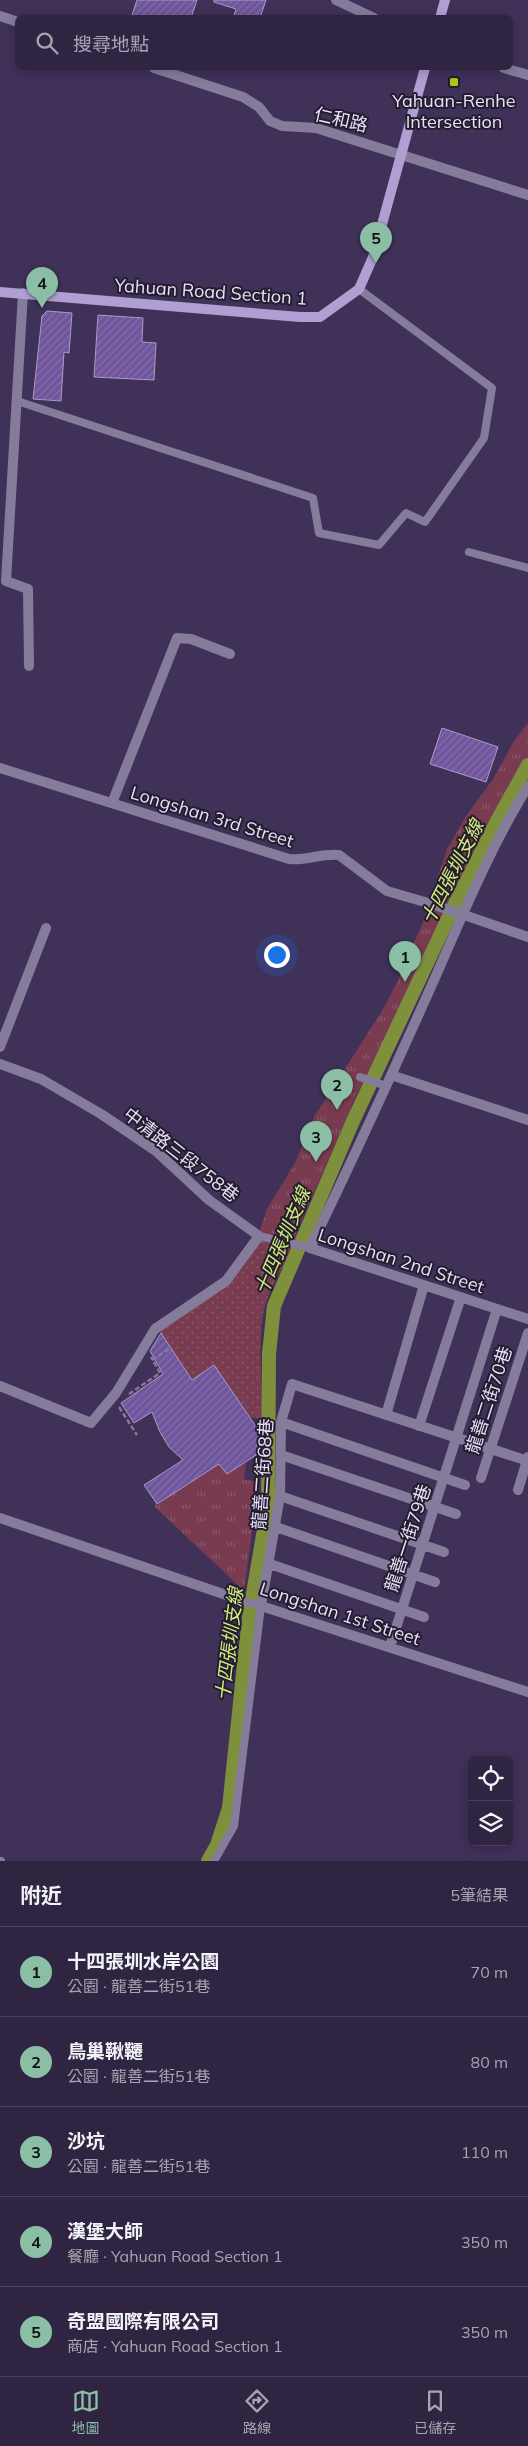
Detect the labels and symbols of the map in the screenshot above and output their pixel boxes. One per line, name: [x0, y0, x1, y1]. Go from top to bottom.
marker: Yahuan-Renhe Intersection: [448, 76, 460, 88]
place label: Yahuan-Renhe Intersection: [391, 89, 516, 133]
street label: 仁和路: [312, 102, 370, 137]
pin: 5: [360, 222, 392, 263]
pin: 4: [26, 267, 58, 308]
street label: Yahuan Road Section 1: [113, 273, 308, 310]
street label: Longshan 3rd Street: [128, 781, 297, 852]
water label: 十四張圳支線: [415, 814, 489, 928]
pin: 1: [389, 941, 421, 982]
your location: [264, 942, 290, 968]
pin: 2: [321, 1069, 353, 1110]
street label: 中清路三段758巷: [119, 1102, 244, 1207]
pin: 3: [300, 1121, 332, 1162]
water label: 十四張圳支線: [249, 1182, 316, 1298]
street label: Longshan 2nd Street: [315, 1223, 487, 1298]
street label: 龍善二街70巷: [460, 1343, 517, 1456]
street label: 龍善二街68巷: [247, 1417, 278, 1530]
street label: 龍善一街79巷: [379, 1481, 436, 1594]
street label: Longshan 1st Street: [257, 1577, 423, 1650]
water label: 十四張圳支線: [210, 1584, 248, 1702]

